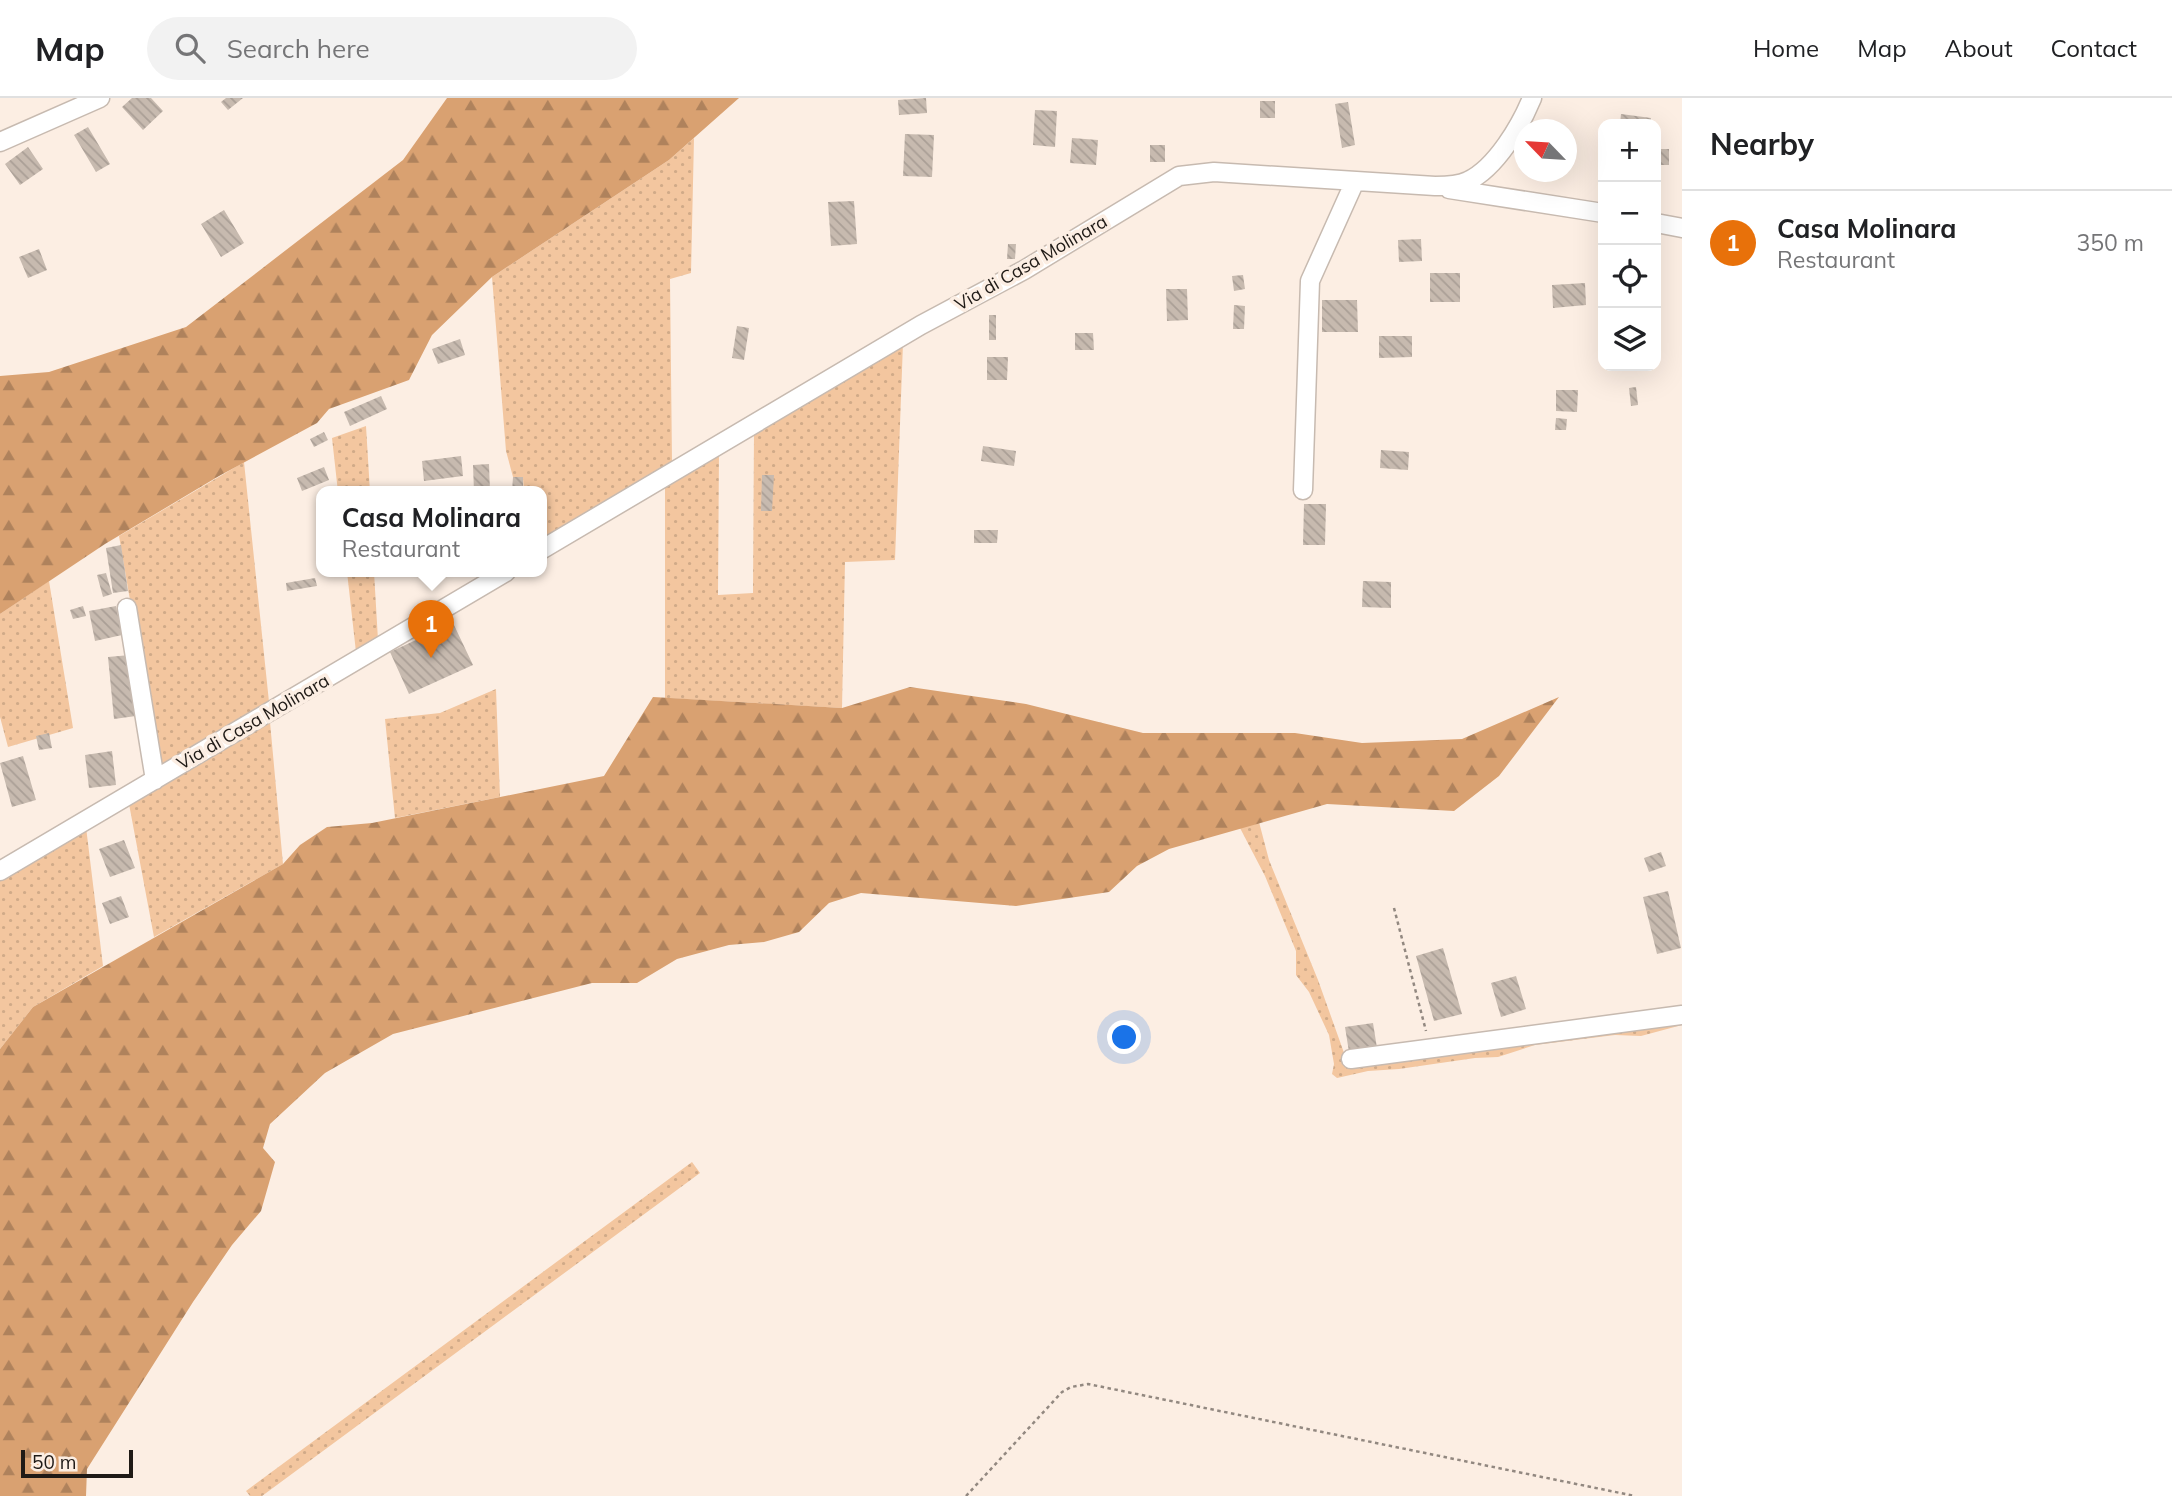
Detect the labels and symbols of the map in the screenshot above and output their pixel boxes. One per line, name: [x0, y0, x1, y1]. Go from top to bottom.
north arrow: [1514, 119, 1577, 182]
street label: Via di Casa Molinara: [950, 210, 1111, 316]
pin: 1: [408, 600, 454, 658]
street label: Via di Casa Molinara: [172, 669, 333, 775]
your location: [1107, 1020, 1141, 1054]
scale bar: [21, 1447, 133, 1479]

